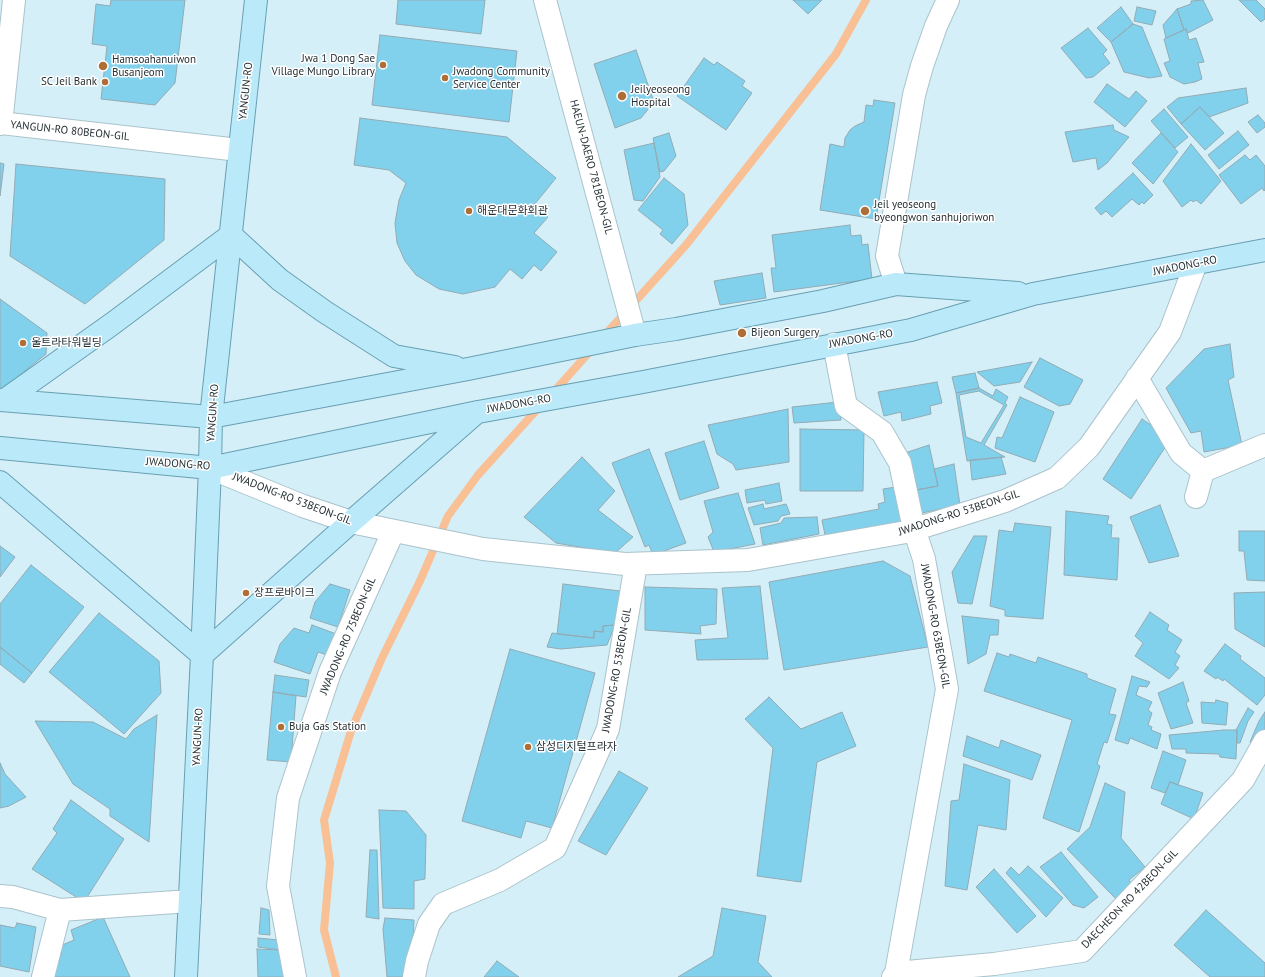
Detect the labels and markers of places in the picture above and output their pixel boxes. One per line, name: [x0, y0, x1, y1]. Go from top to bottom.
place label: Jwa 1 Dong Sae Village Mungo Library: [271, 52, 375, 78]
place label: Hamsoahanuiwon Busanjeom: [112, 53, 196, 79]
marker: Hamsoahanuiwon Busanjeom: [97, 60, 109, 72]
marker: Jwa 1 Dong Sae Village Mungo Library: [378, 60, 388, 70]
place label: Jwadong Community Service Center: [453, 65, 550, 91]
marker: Jwadong Community Service Center: [440, 73, 450, 83]
place label: SC Jeil Bank: [41, 75, 97, 89]
marker: SC Jeil Bank: [100, 77, 110, 87]
place label: Jeilyeoseong Hospital: [631, 83, 690, 109]
marker: Jeilyeoseong Hospital: [616, 90, 628, 102]
place label: Jeil yeoseong byeongwon sanhujoriwon: [874, 198, 994, 224]
place label: 해운대문화회관: [477, 204, 548, 218]
marker: Jeil yeoseong byeongwon sanhujoriwon: [859, 205, 871, 217]
marker: 해운대문화회관: [464, 206, 474, 216]
place label: Bijeon Surgery: [751, 326, 819, 340]
marker: Bijeon Surgery: [736, 327, 748, 339]
place label: 울트라타워빌딩: [31, 336, 102, 350]
marker: 울트라타워빌딩: [18, 338, 28, 348]
place label: 장프로바이크: [254, 586, 315, 600]
marker: 장프로바이크: [241, 588, 251, 598]
place label: Buja Gas Station: [289, 720, 366, 734]
marker: Buja Gas Station: [276, 722, 286, 732]
place label: 삼성디지털프라자: [536, 740, 617, 754]
marker: 삼성디지털프라자: [523, 742, 533, 752]

